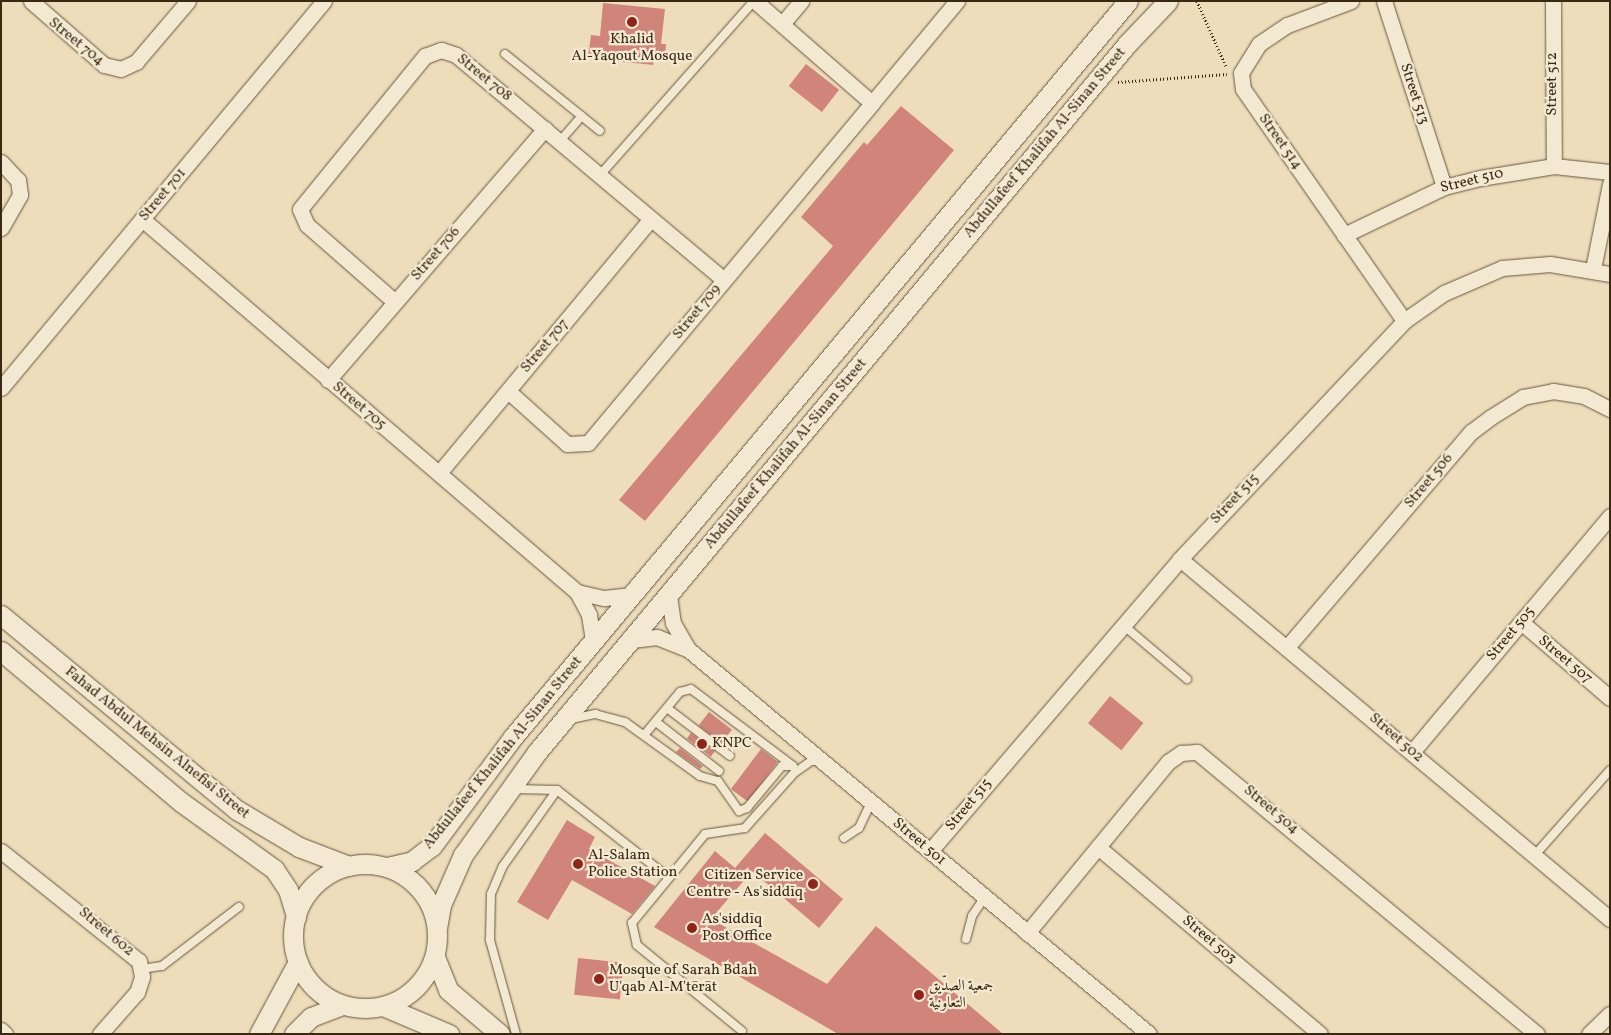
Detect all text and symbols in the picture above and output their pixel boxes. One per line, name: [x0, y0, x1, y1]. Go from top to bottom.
street label: Street 704: [44, 14, 108, 70]
marker: Khalid Al-Yaqout Mosque: [626, 16, 638, 28]
place label: Khalid Al-Yaqout Mosque: [572, 30, 692, 65]
street label: Abdullafeef Khalifah Al-Sinan Street: [960, 45, 1130, 241]
street label: Street 708: [453, 50, 515, 106]
street label: Street 512: [1544, 52, 1562, 116]
street label: Street 513: [1396, 61, 1432, 127]
street label: Street 514: [1254, 111, 1306, 173]
street label: Street 510: [1439, 164, 1505, 198]
street label: Street 701: [136, 165, 190, 225]
street label: Street 706: [408, 223, 464, 285]
street label: Street 709: [669, 281, 725, 343]
street label: Street 707: [517, 315, 573, 377]
street label: Abdullafeef Khalifah Al-Sinan Street: [701, 356, 871, 552]
street label: Street 705: [328, 378, 390, 434]
street label: Street 506: [1401, 450, 1457, 512]
street label: Street 515: [1207, 470, 1263, 528]
street label: Street 505: [1483, 603, 1539, 665]
street label: Street 507: [1534, 632, 1596, 688]
street label: Abdullafeef Khalifah Al-Sinan Street: [420, 653, 586, 853]
street label: Fahad Abdul Mehsin Alnefisi Street: [61, 663, 253, 823]
street label: Street 502: [1365, 709, 1427, 767]
place label: KNPC: [712, 735, 752, 753]
marker: KNPC: [696, 738, 708, 750]
street label: Street 515: [942, 775, 996, 835]
street label: Street 504: [1240, 782, 1302, 838]
street label: Street 501: [889, 815, 949, 869]
place label: Al-Salam Police Station: [588, 846, 678, 881]
marker: Al-Salam Police Station: [572, 858, 584, 870]
place label: Citizen Service Centre - As'siddīq: [686, 866, 803, 901]
marker: Citizen Service Centre - As'siddīq: [807, 878, 819, 890]
street label: Street 602: [75, 904, 137, 960]
place label: As'siddīq Post Office: [702, 910, 772, 945]
street label: Street 503: [1178, 912, 1240, 968]
marker: As'siddīq Post Office: [686, 922, 698, 934]
place label: Mosque of Sarah Bdah U'qab Al-M'tērāt: [609, 961, 756, 996]
marker: Mosque of Sarah Bdah U'qab Al-M'tērāt: [593, 973, 605, 985]
place label: جمعية الصدّيق التعاونية: [929, 977, 994, 1012]
marker: جمعية الصدّيق التعاونية: [913, 989, 925, 1001]

